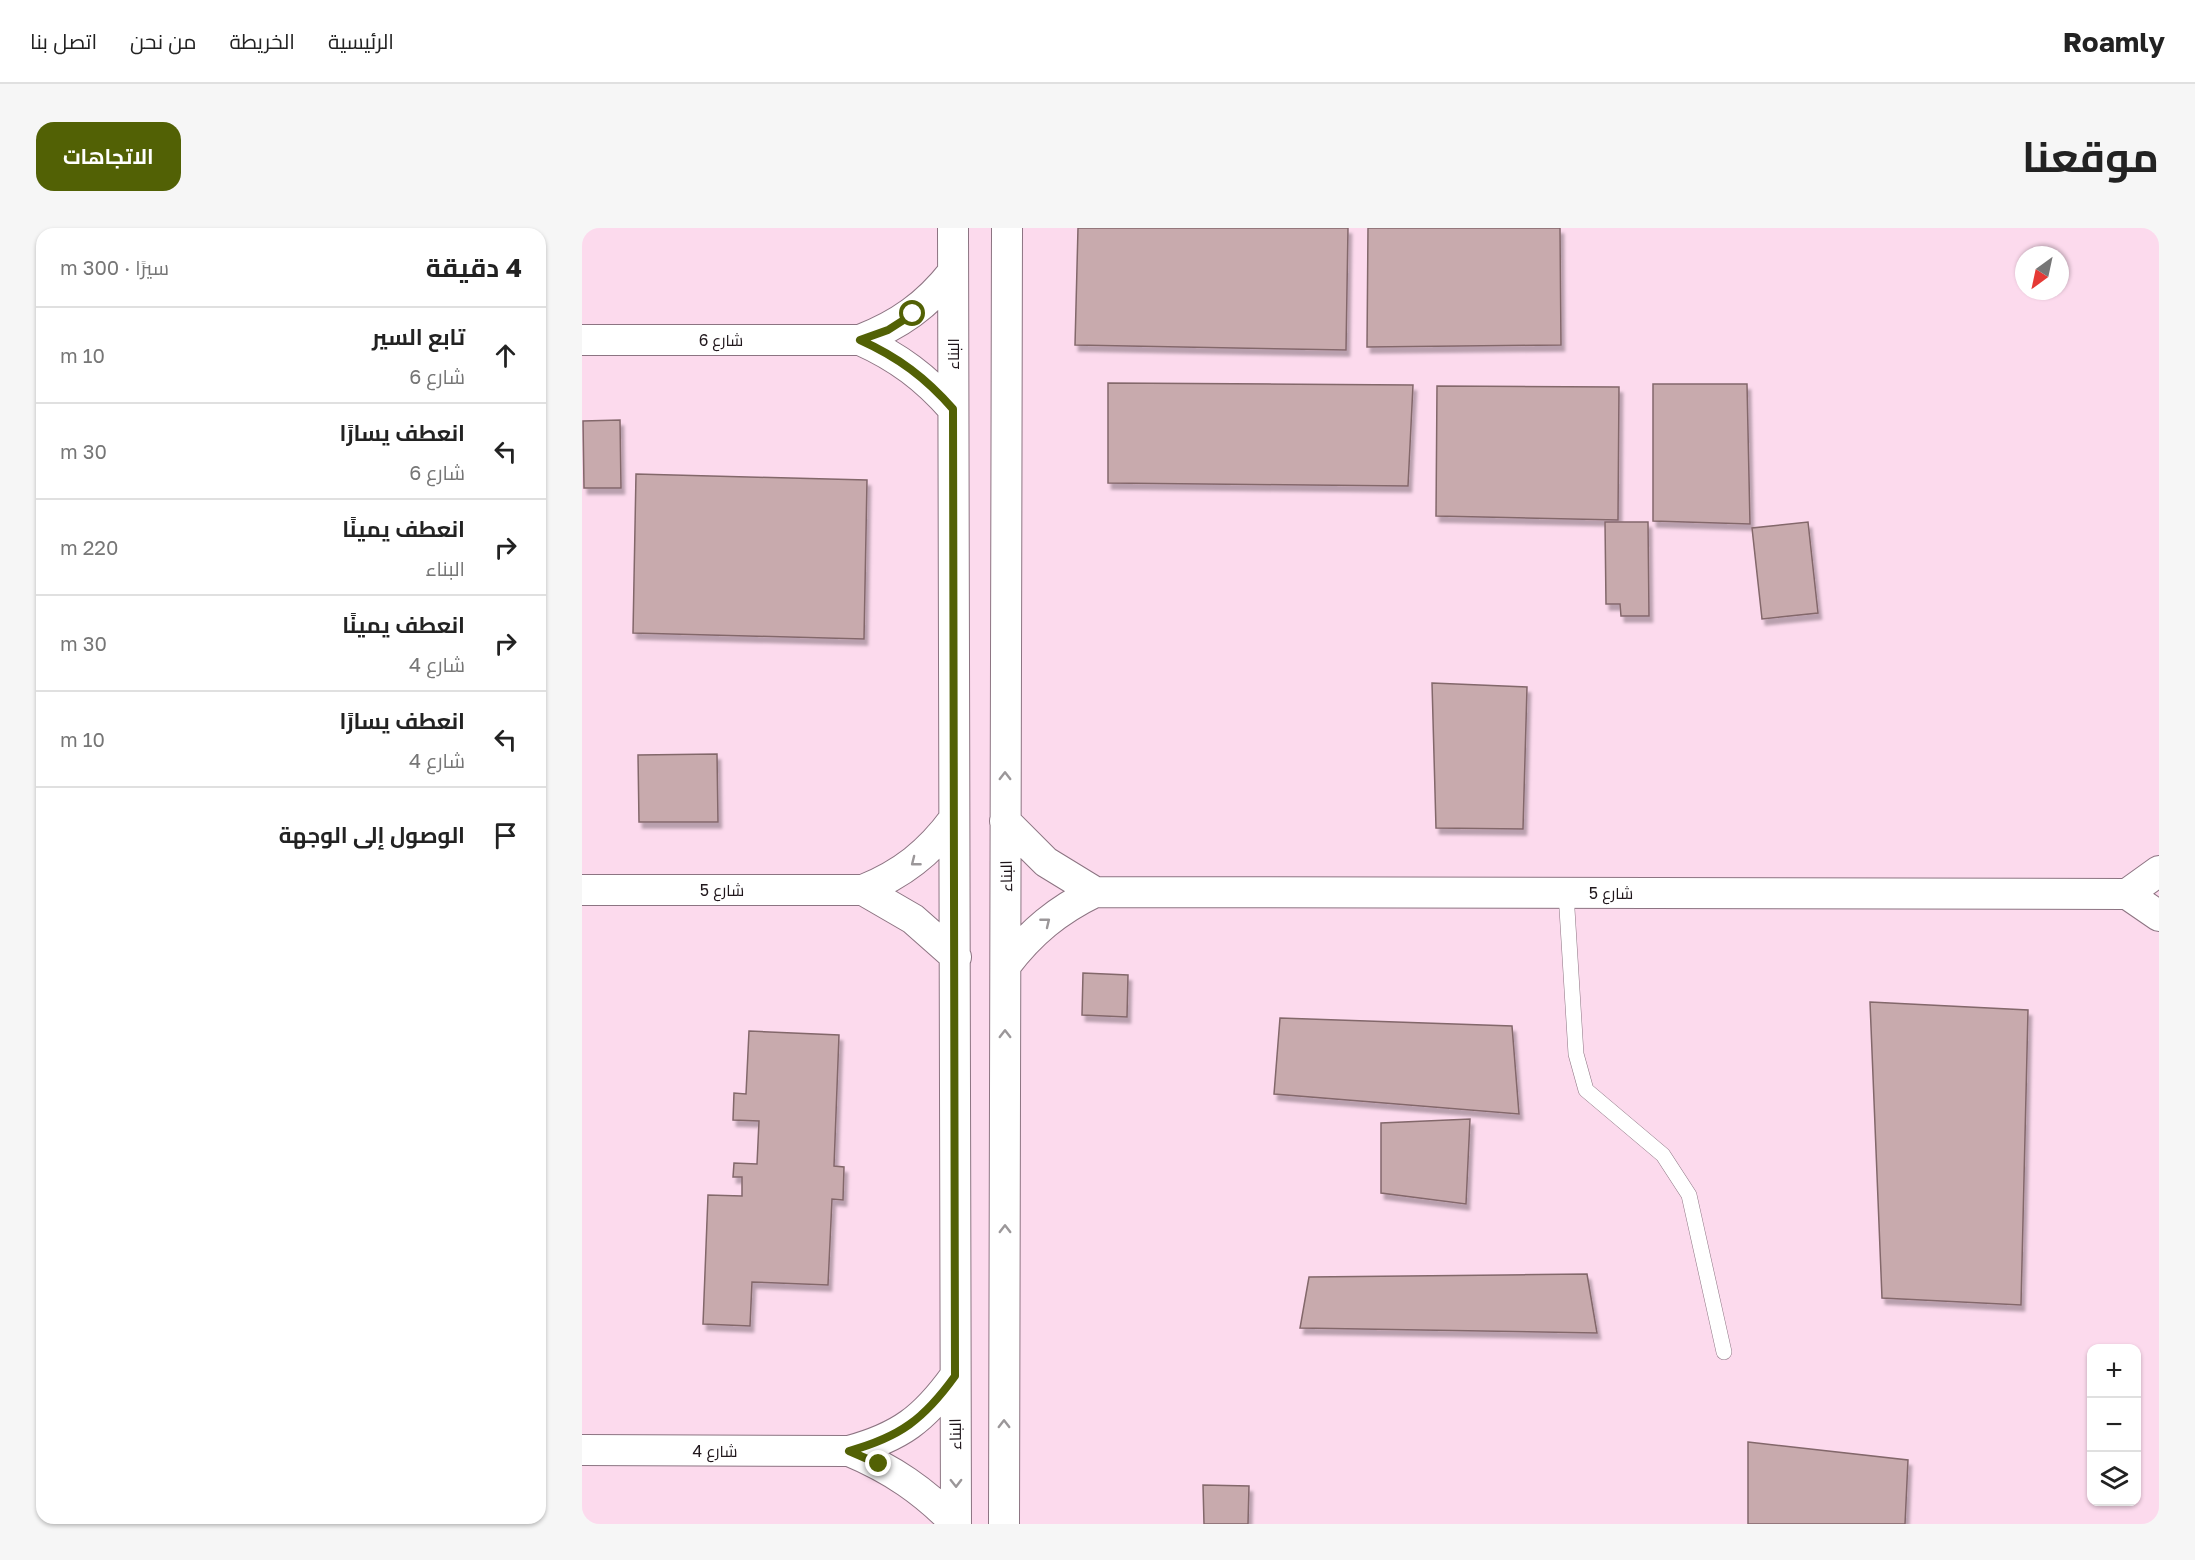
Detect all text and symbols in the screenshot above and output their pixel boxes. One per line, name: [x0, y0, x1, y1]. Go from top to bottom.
text: Roamly: [2063, 25, 2165, 58]
text: اتصل بنا: [30, 28, 97, 54]
text: من نحن: [130, 28, 196, 54]
text: الخريطة: [229, 28, 295, 54]
text: الرئيسية: [328, 28, 394, 54]
button: الاتجاهات: [36, 122, 181, 191]
text: موقعنا: [2022, 131, 2159, 181]
north arrow: [2015, 246, 2069, 300]
text: 4 دقيقة: [426, 252, 522, 283]
text: سيرًا · 300 m: [60, 255, 169, 279]
route start: [899, 300, 925, 326]
text: تابع السير: [372, 323, 465, 350]
street label: شارع 6: [699, 330, 743, 352]
street label: البناء: [943, 338, 963, 370]
icon: ahead: [489, 339, 522, 372]
text: 10 m: [60, 343, 105, 367]
text: شارع 6: [409, 364, 465, 388]
text: انعطف يسارًا: [340, 419, 465, 446]
icon: left: [489, 435, 522, 468]
text: 30 m: [60, 439, 107, 463]
text: شارع 6: [409, 460, 465, 484]
text: انعطف يمينًا: [342, 515, 465, 542]
icon: right: [489, 531, 522, 564]
text: 220 m: [60, 535, 118, 559]
text: البناء: [426, 556, 465, 580]
text: انعطف يمينًا: [342, 611, 465, 638]
icon: right: [489, 627, 522, 660]
text: 30 m: [60, 631, 107, 655]
text: شارع 4: [409, 652, 465, 676]
text: انعطف يسارًا: [340, 707, 465, 734]
icon: left: [489, 723, 522, 756]
text: 10 m: [60, 727, 105, 751]
text: شارع 4: [409, 748, 465, 772]
one-way arrow: [999, 771, 1011, 780]
icon: arrive: [489, 819, 522, 852]
text: الوصول إلى الوجهة: [279, 821, 465, 848]
one-way arrow: [910, 855, 921, 866]
street label: البناء: [996, 860, 1016, 892]
street label: شارع 5: [700, 880, 744, 902]
street label: شارع 5: [1589, 883, 1633, 905]
one-way arrow: [1039, 919, 1050, 930]
one-way arrow: [999, 1029, 1011, 1038]
one-way arrow: [999, 1224, 1011, 1233]
map controls: [2087, 1344, 2141, 1506]
button: +: [2087, 1344, 2141, 1398]
button: −: [2087, 1398, 2141, 1452]
street label: البناء: [945, 1418, 965, 1450]
one-way arrow: [998, 1419, 1010, 1428]
street label: شارع 4: [693, 1441, 737, 1463]
route end: [865, 1450, 891, 1476]
button: layers: [2087, 1452, 2141, 1506]
one-way arrow: [950, 1479, 962, 1488]

